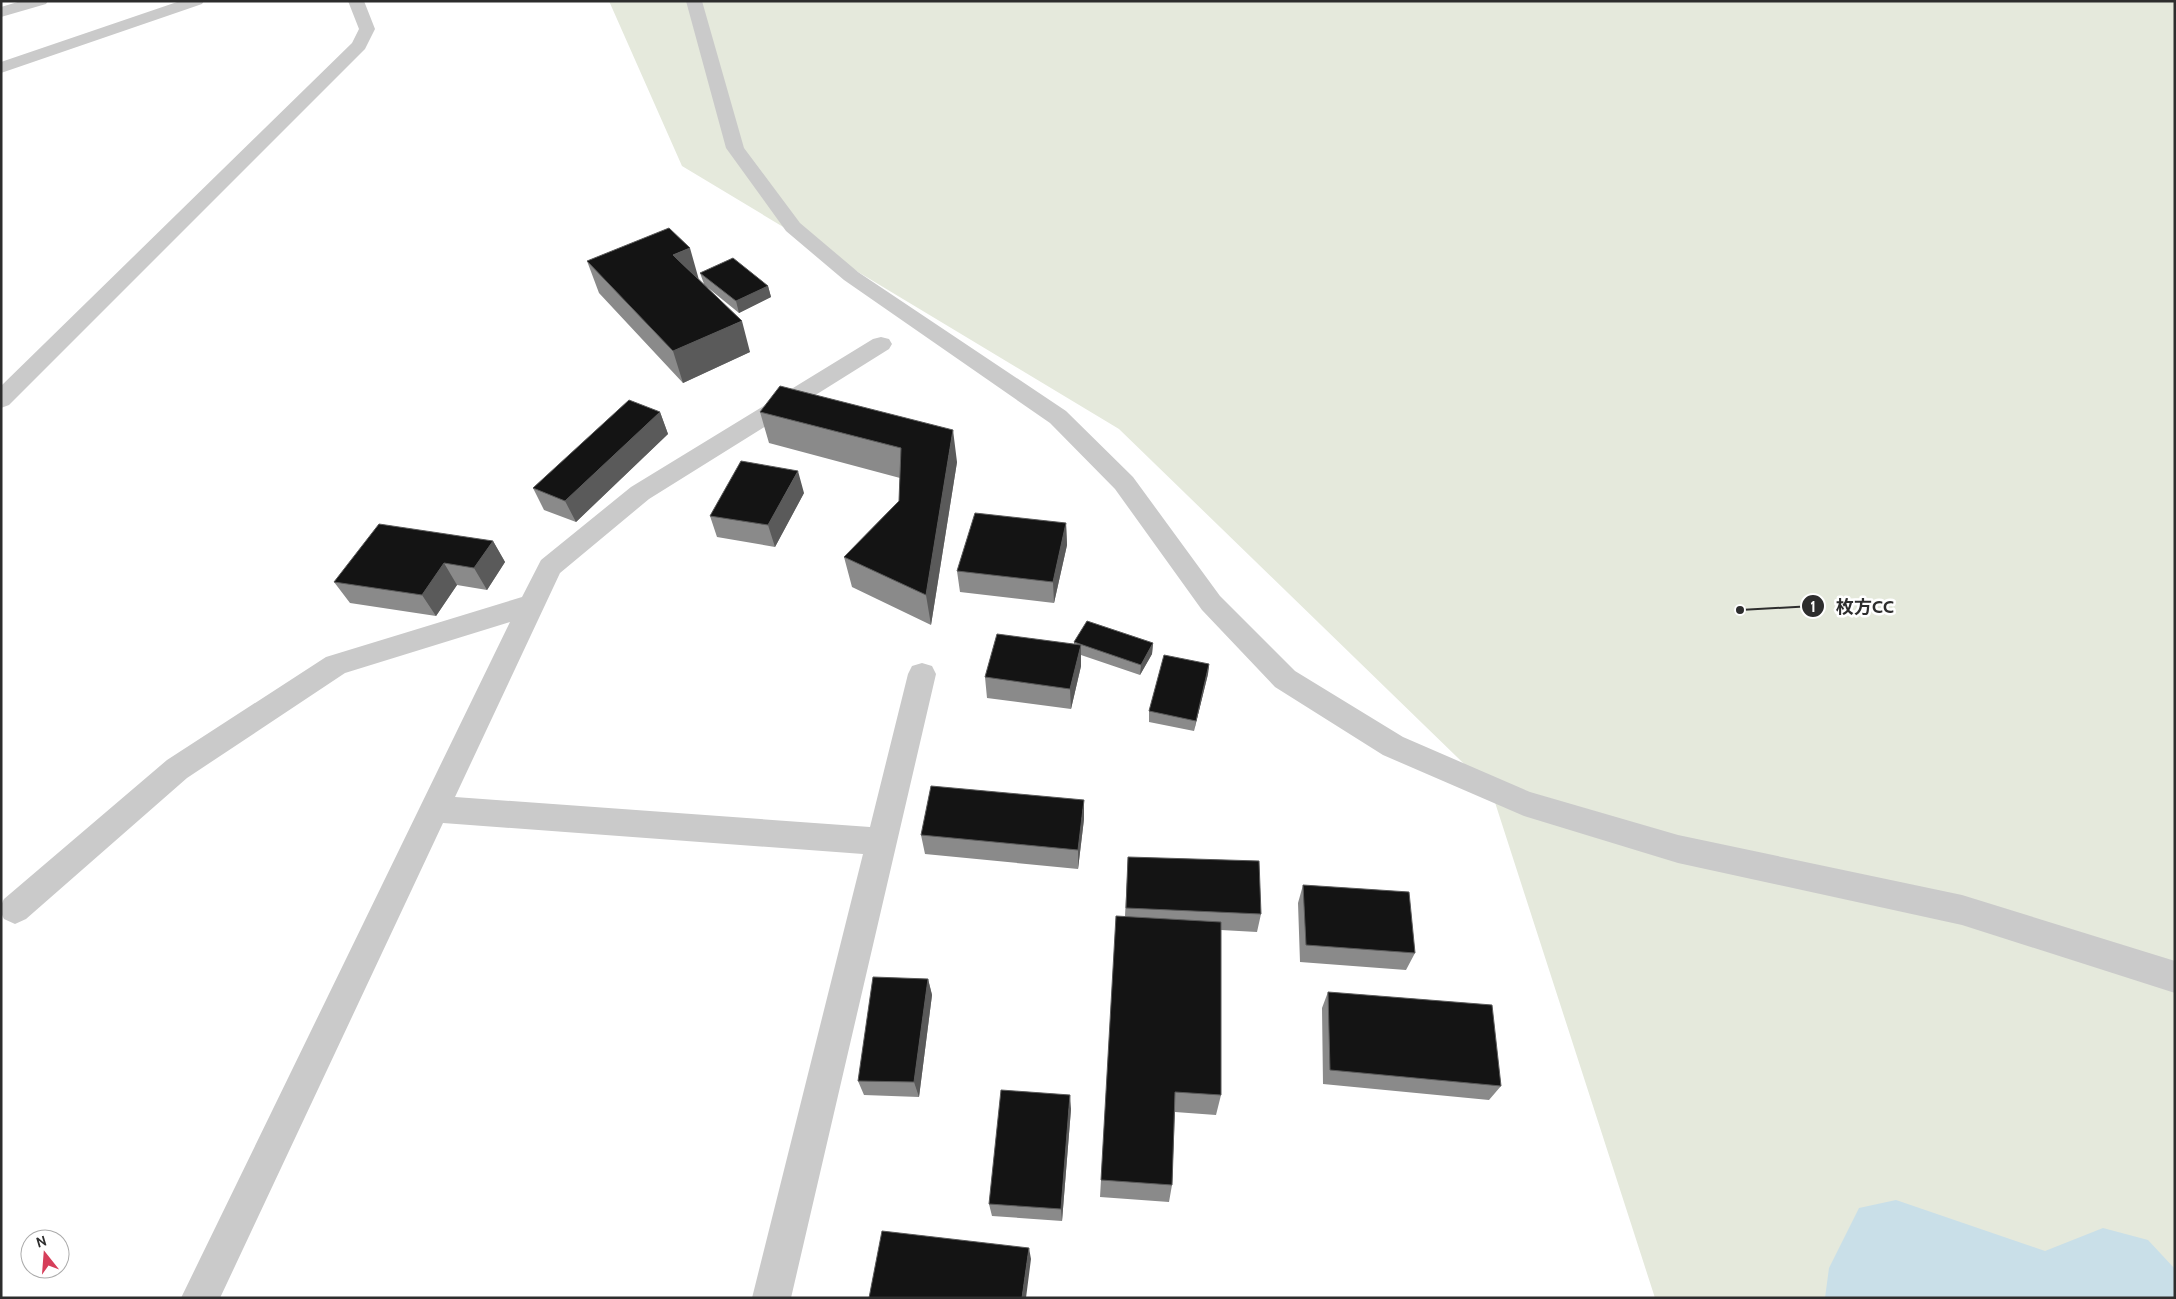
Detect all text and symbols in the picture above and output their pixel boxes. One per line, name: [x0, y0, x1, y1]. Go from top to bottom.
callout: 枚方CC: [1801, 590, 1904, 623]
text: 枚方CC: [1836, 596, 1894, 618]
text: 1: [1810, 598, 1816, 616]
north arrow: [20, 1229, 70, 1279]
text: N: [34, 1232, 49, 1252]

